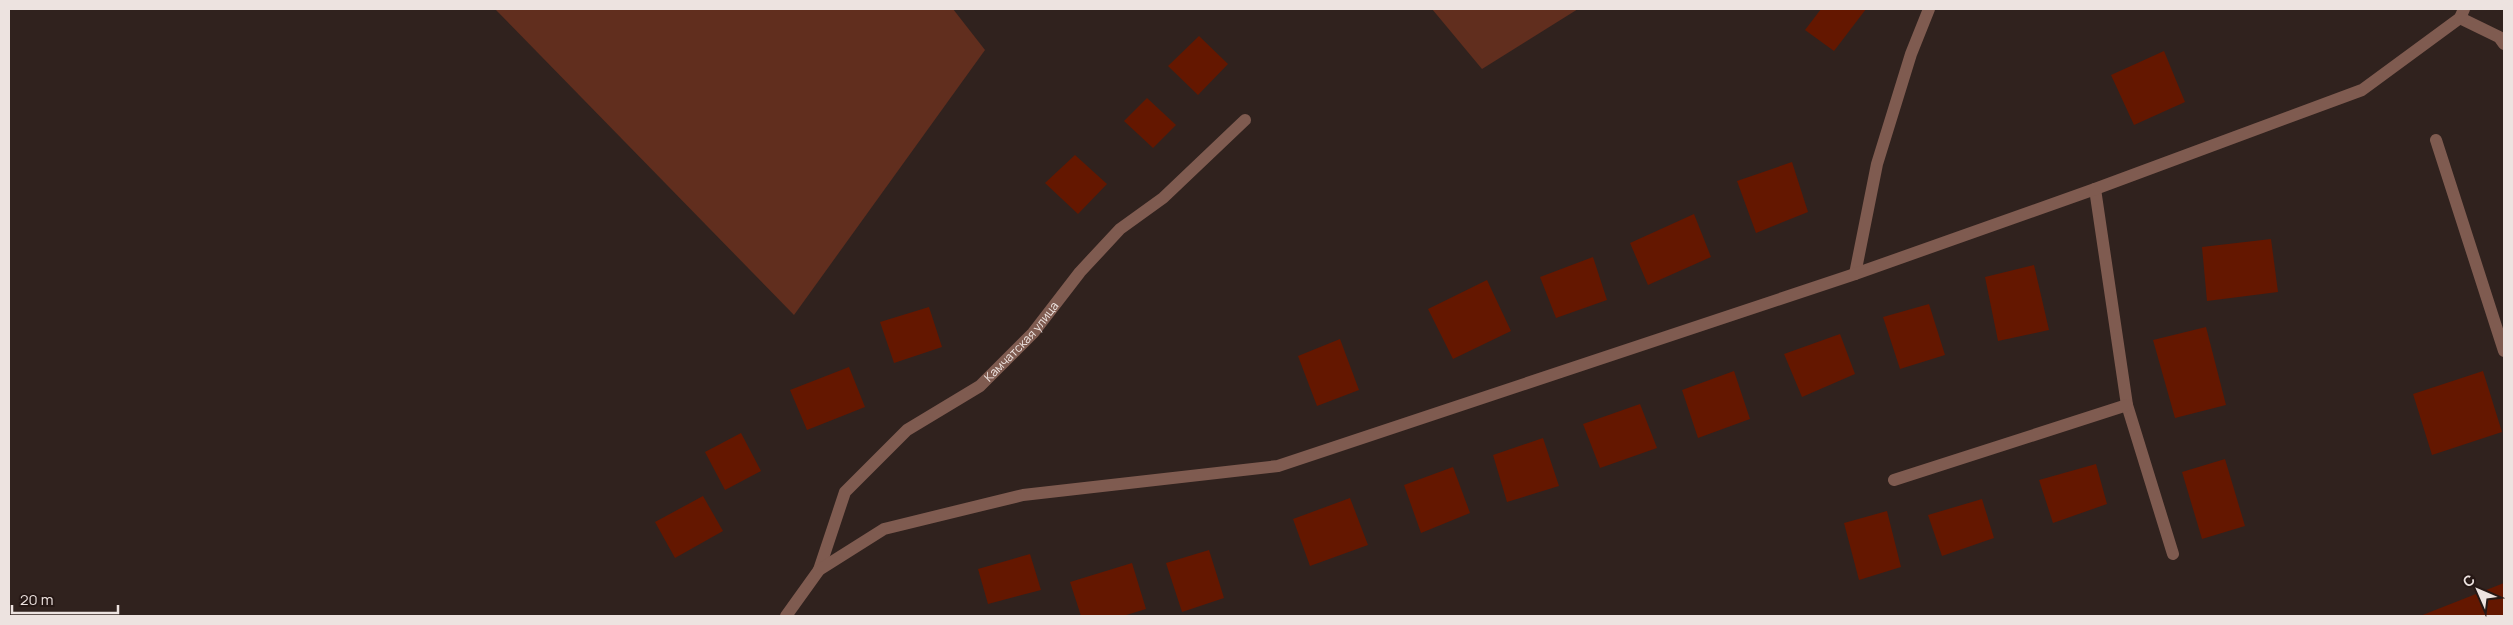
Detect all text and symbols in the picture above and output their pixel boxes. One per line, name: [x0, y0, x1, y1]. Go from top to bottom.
street label: Камчатская улица: [980, 298, 1062, 385]
north arrow: [2453, 565, 2503, 615]
text: С: [2458, 570, 2479, 591]
scale bar: [12, 582, 119, 614]
text: 20 m: [20, 589, 53, 610]

